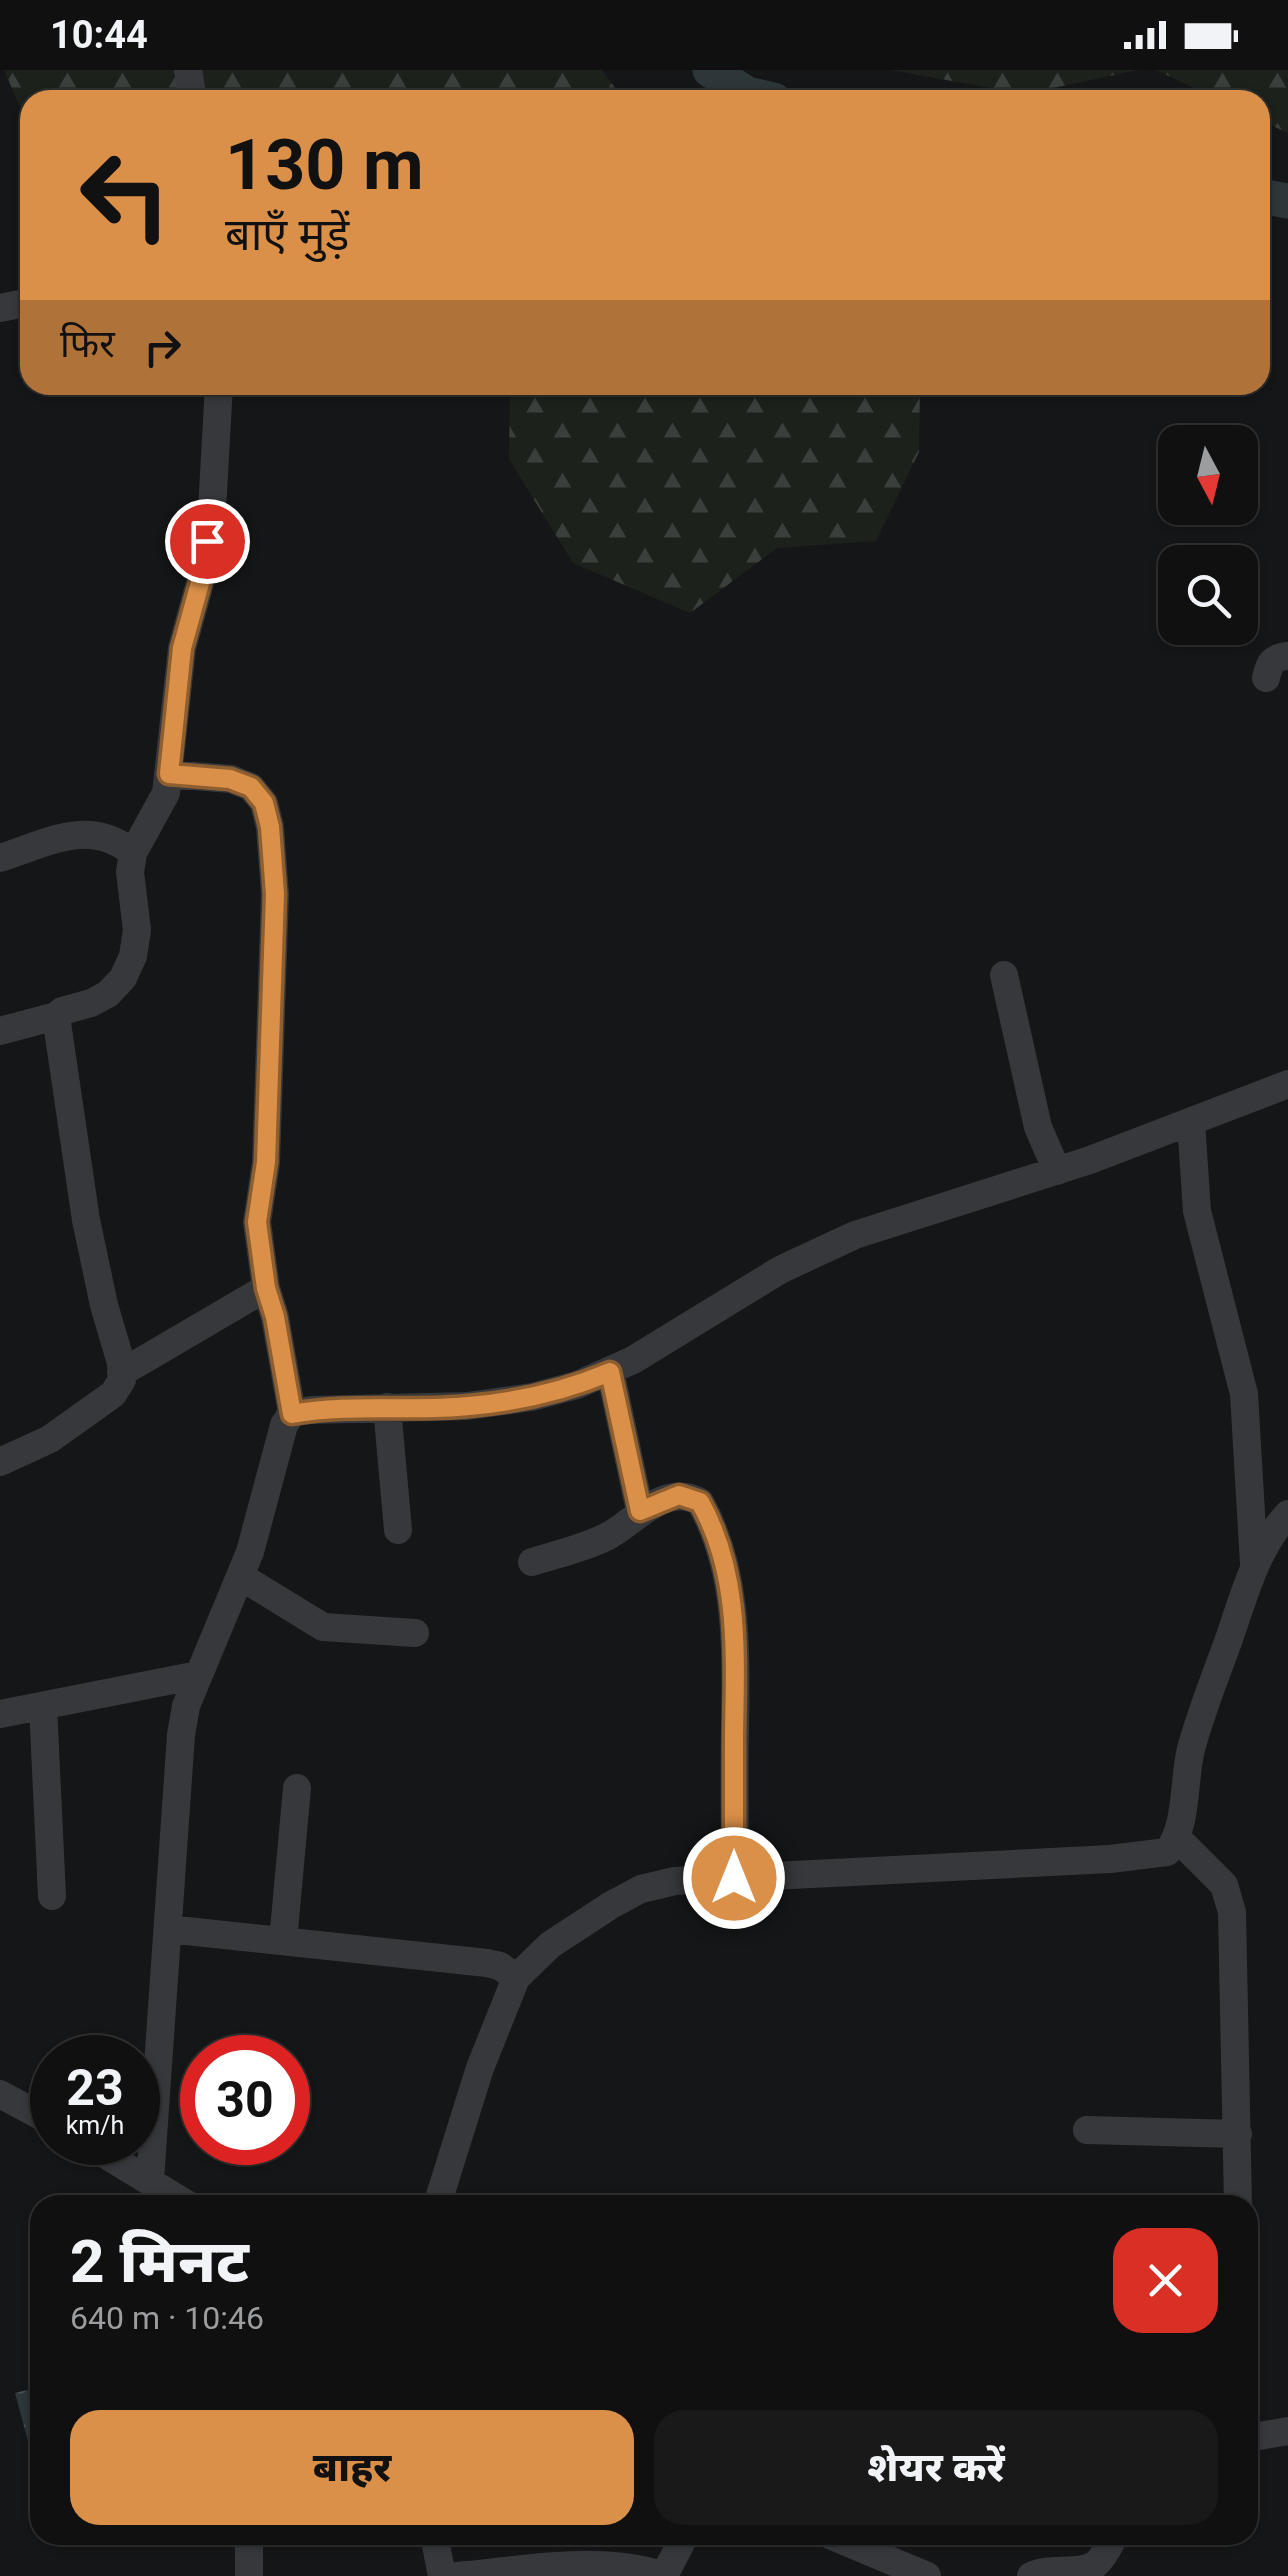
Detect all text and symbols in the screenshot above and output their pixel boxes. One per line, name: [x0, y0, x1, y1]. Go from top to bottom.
text: 10:44: [50, 13, 148, 57]
text: 130 m: [225, 124, 424, 206]
icon: left: [60, 130, 190, 260]
text: बाएँ मुड़ें: [225, 208, 349, 261]
icon: right: [135, 320, 190, 375]
text: फिर: [60, 322, 115, 366]
north arrow: [1158, 425, 1258, 525]
map controls: [1158, 425, 1258, 645]
pin: [165, 499, 250, 584]
icon: arrive: [180, 514, 235, 569]
button: search: [1158, 545, 1258, 645]
position arrow: [682, 1826, 786, 1930]
speed limit sign: 30: [180, 2035, 310, 2165]
text: 23: [66, 2059, 124, 2117]
text: km/h: [66, 2111, 124, 2140]
text: 2 मिनट: [70, 2226, 249, 2297]
button: close: [1113, 2228, 1218, 2333]
text: 640 m · 10:46: [70, 2299, 264, 2337]
button: बाहर: [70, 2410, 634, 2525]
button: शेयर करें: [654, 2410, 1218, 2525]

